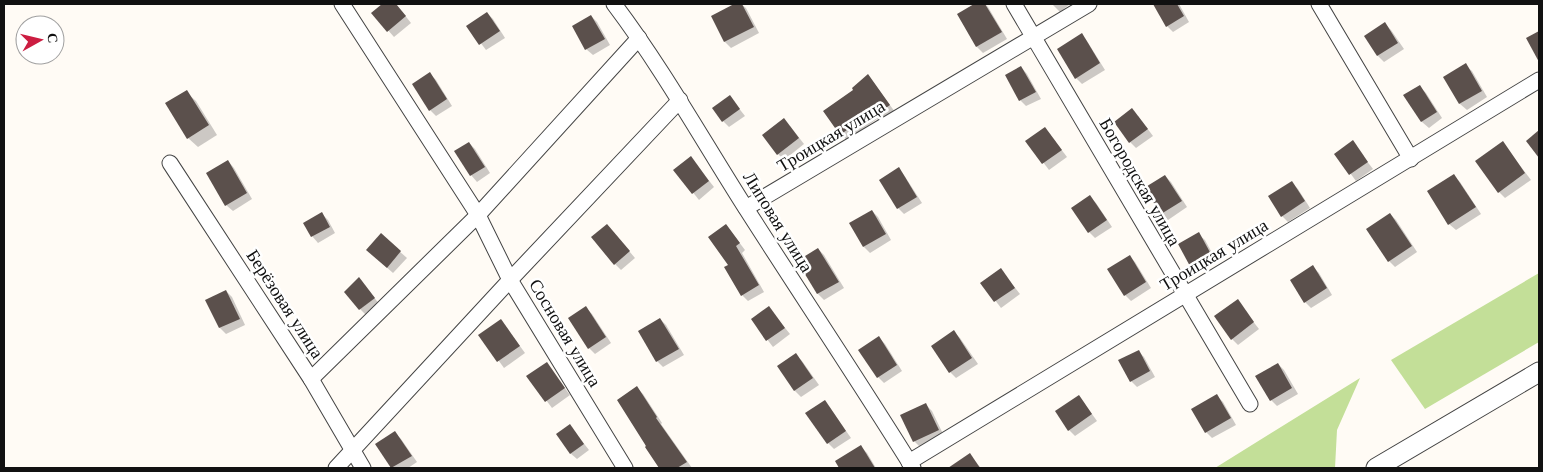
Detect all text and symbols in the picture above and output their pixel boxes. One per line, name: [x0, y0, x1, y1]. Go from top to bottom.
north arrow: [15, 15, 65, 65]
text: С: [43, 32, 62, 44]
street label: Троицкая улица: [773, 95, 889, 177]
street label: Богородская улица: [1094, 114, 1186, 250]
street label: Липовая улица: [738, 168, 818, 276]
street label: Троицкая улица: [1156, 214, 1272, 296]
street label: Берёзовая улица: [242, 245, 328, 363]
street label: Сосновая улица: [524, 275, 606, 391]

